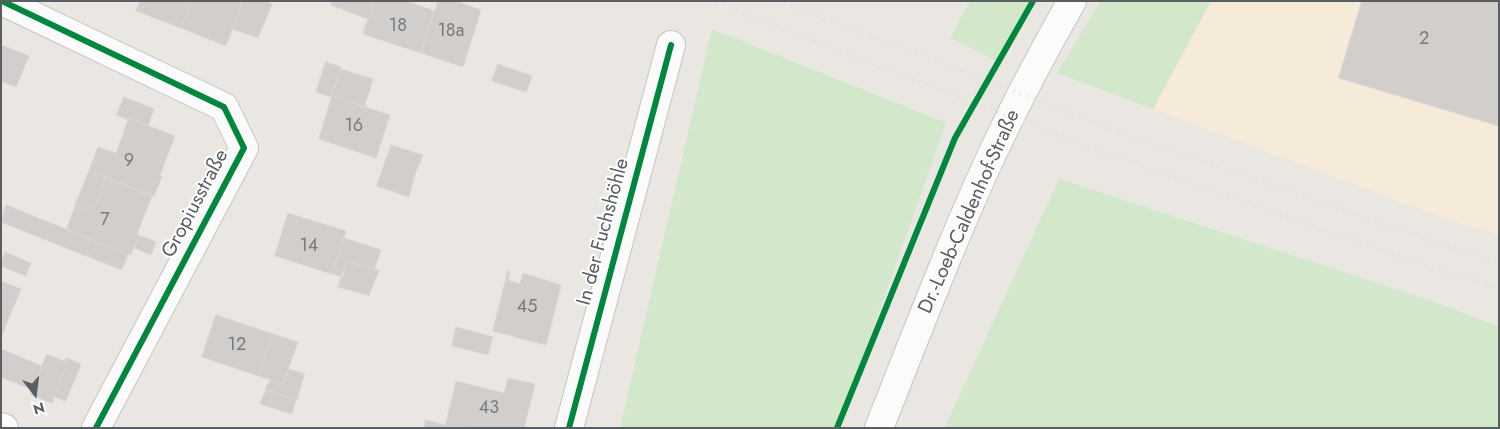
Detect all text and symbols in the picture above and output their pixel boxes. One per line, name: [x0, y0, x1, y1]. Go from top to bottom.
house number: 18: [389, 16, 407, 38]
house number: 18a: [438, 21, 464, 43]
house number: 2: [1419, 29, 1429, 51]
street label: Dr.-Loeb-Caldenhof-Straße: [914, 106, 1026, 318]
house number: 16: [345, 116, 363, 138]
street label: Gropiusstraße: [157, 146, 235, 262]
house number: 9: [124, 151, 134, 173]
street label: In der Fuchshöhle: [573, 156, 635, 308]
house number: 7: [100, 210, 110, 232]
house number: 14: [300, 236, 318, 258]
house number: 45: [517, 297, 537, 319]
house number: 12: [228, 335, 246, 357]
north arrow: [10, 369, 60, 419]
text: N: [31, 397, 47, 420]
house number: 43: [479, 398, 499, 420]

